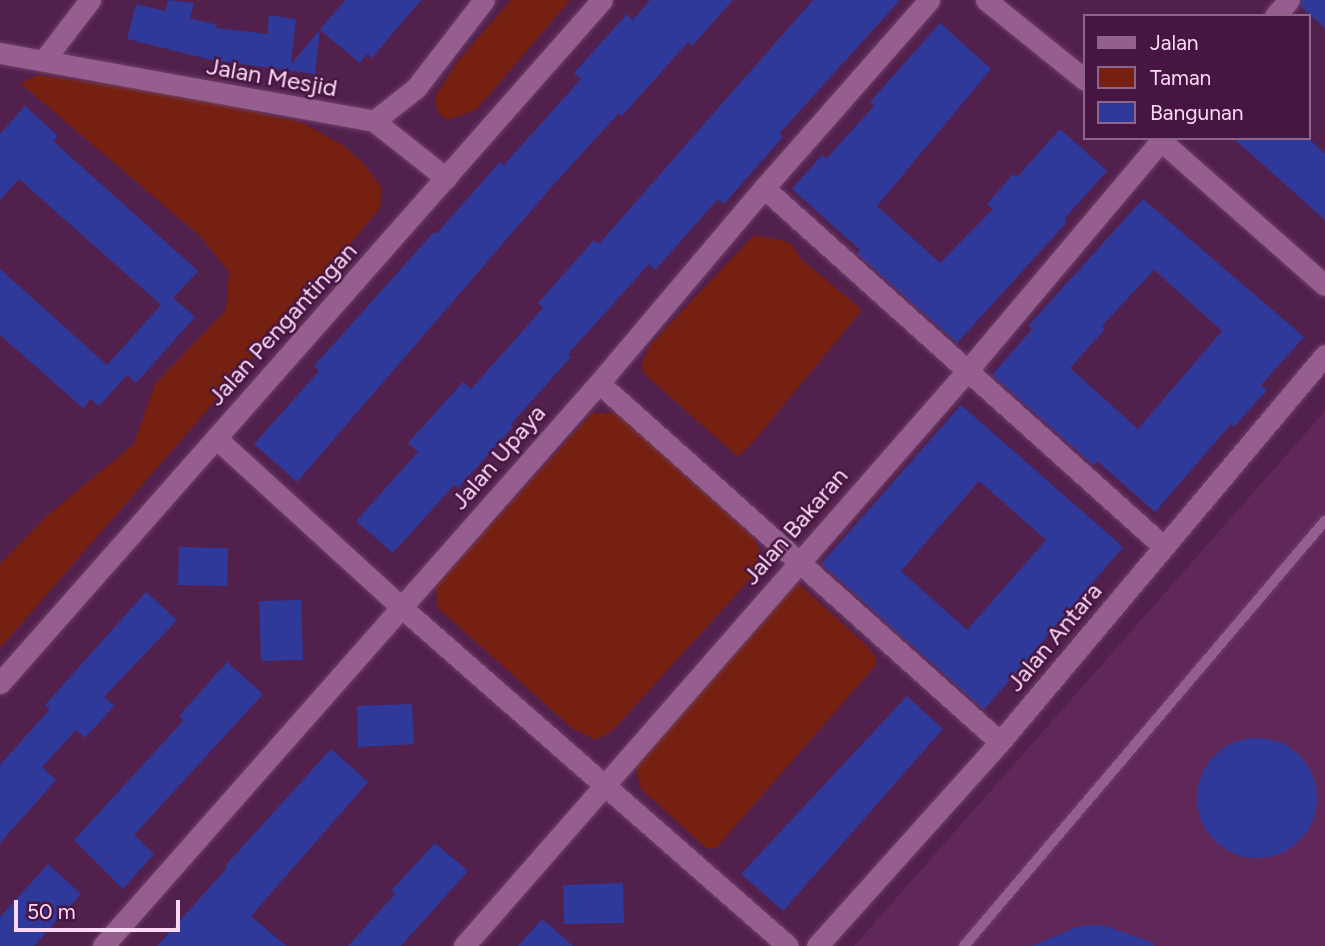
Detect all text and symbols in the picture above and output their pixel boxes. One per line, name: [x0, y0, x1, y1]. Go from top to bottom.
legend: [1084, 14, 1311, 140]
text: Jalan: [1150, 30, 1199, 55]
street label: Jalan Mesjid: [204, 51, 340, 103]
text: Taman: [1150, 65, 1211, 90]
text: Bangunan: [1150, 100, 1243, 125]
street label: Jalan Pengantingan: [201, 237, 363, 411]
street label: Jalan Upaya: [445, 399, 551, 515]
street label: Jalan Bakaran: [736, 462, 854, 590]
street label: Jalan Antara: [1000, 577, 1108, 697]
scale bar: [18, 886, 184, 930]
text: 50 m: [27, 899, 76, 924]

